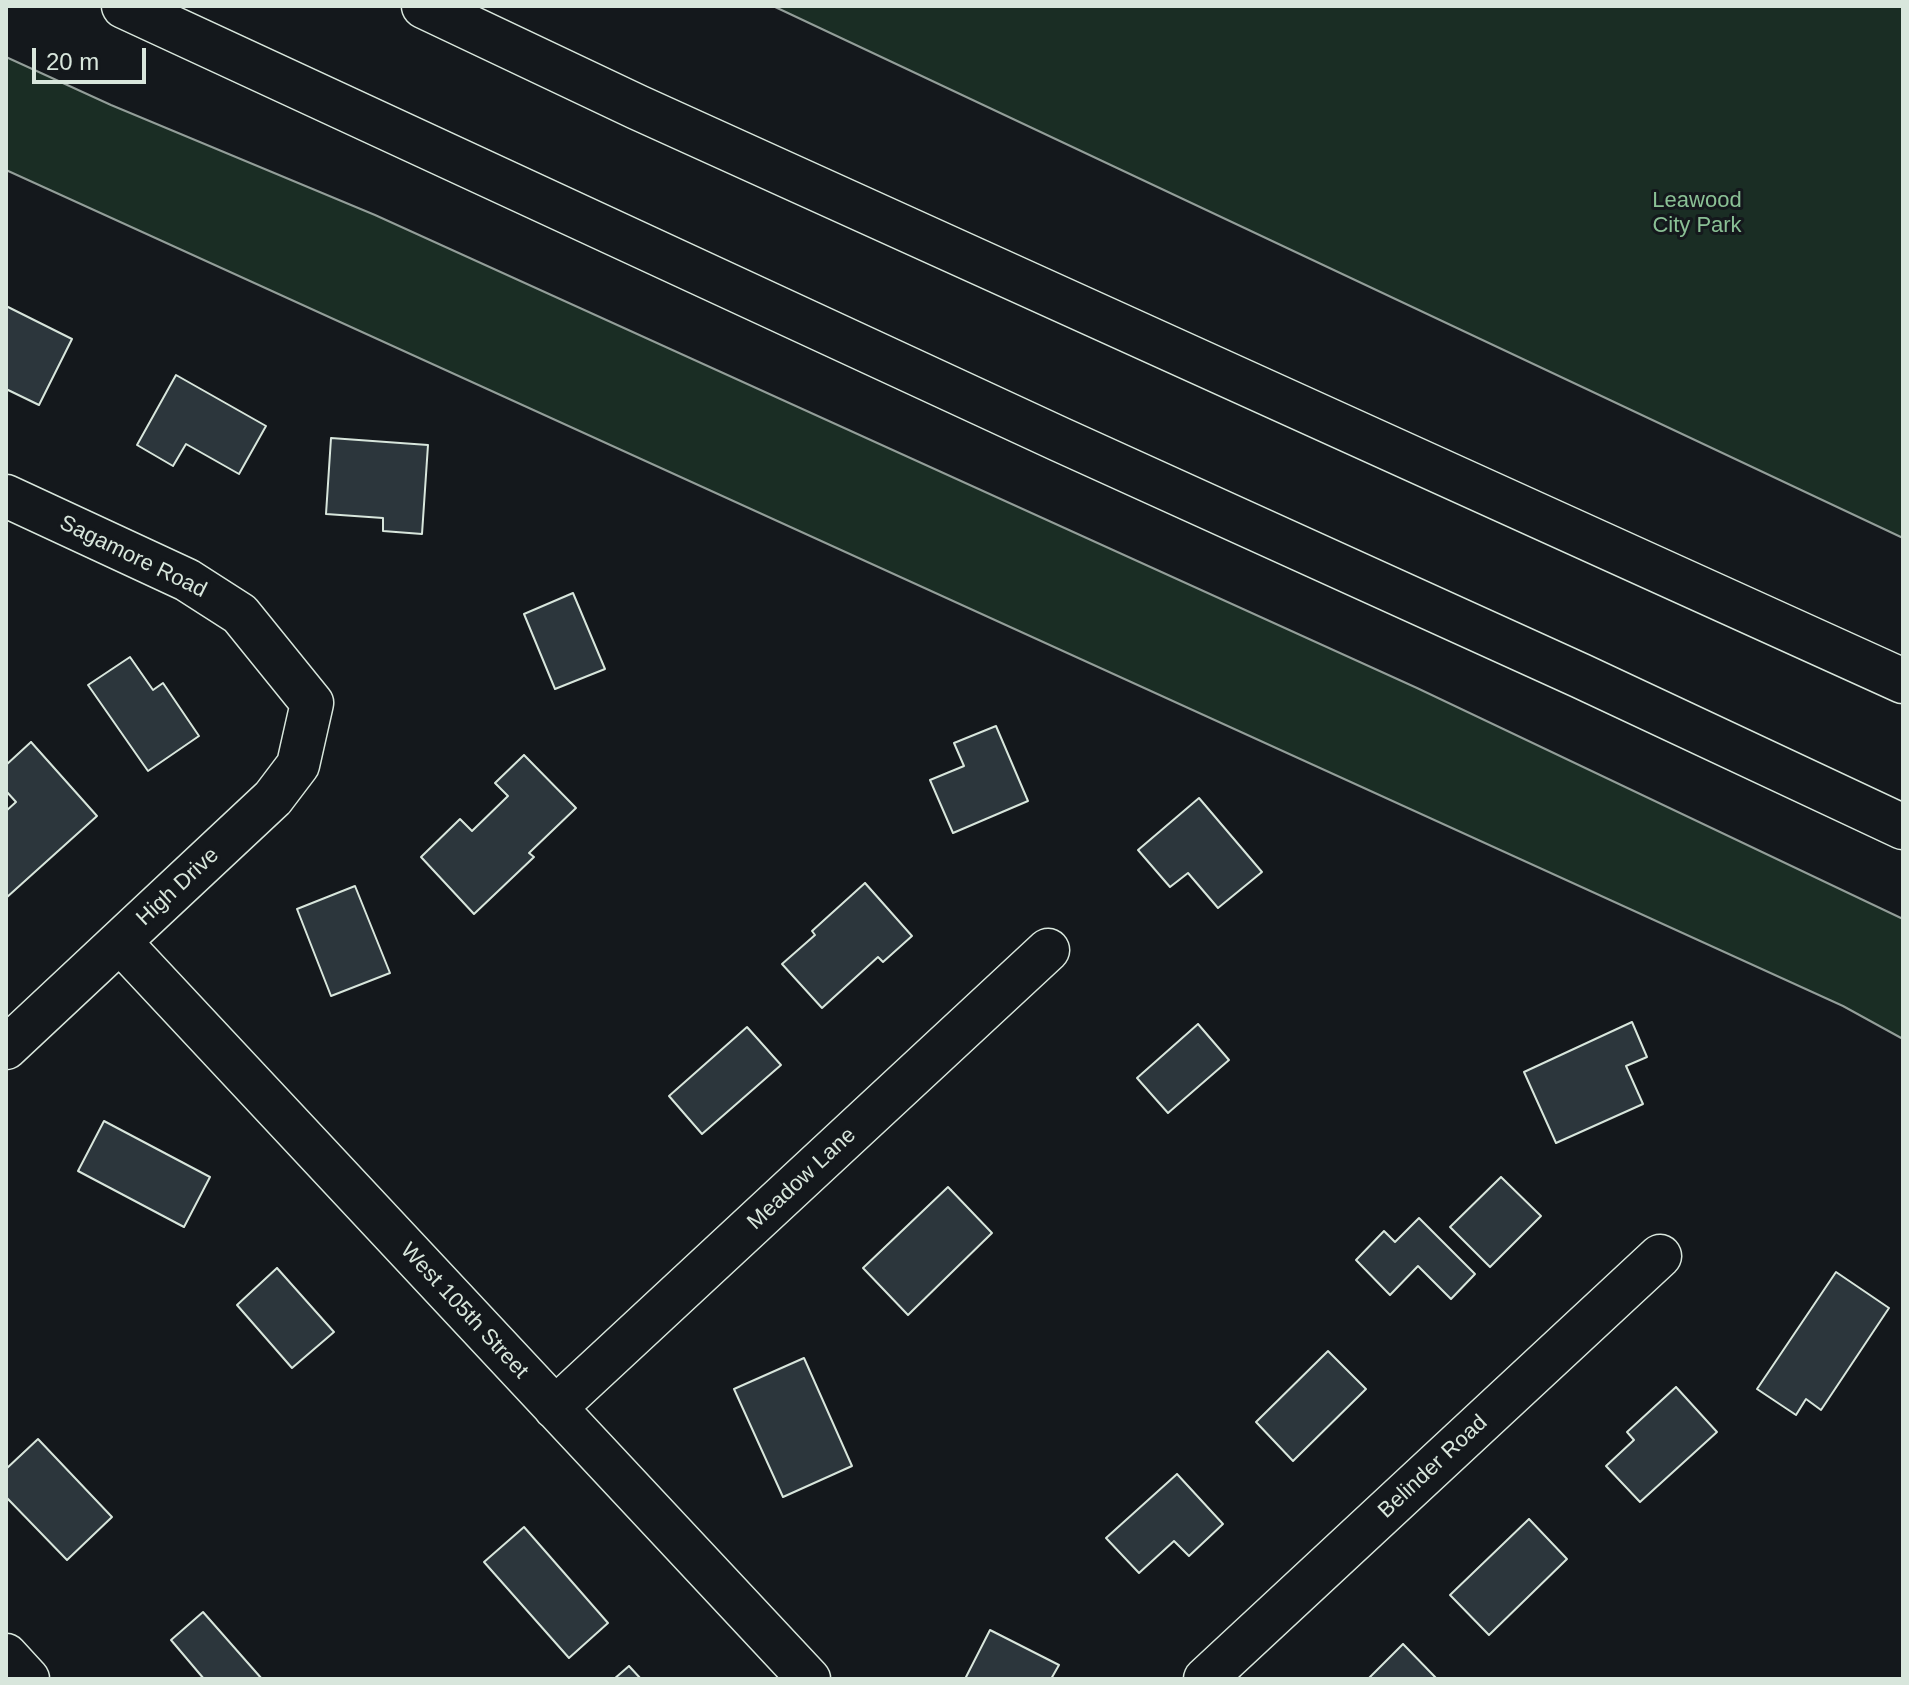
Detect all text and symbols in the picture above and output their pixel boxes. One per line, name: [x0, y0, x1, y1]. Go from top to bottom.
scale bar: [36, 32, 150, 82]
text: 20 m: [46, 48, 99, 75]
park label: Leawood City Park: [1652, 188, 1742, 240]
street label: Sagamore Road: [55, 510, 211, 604]
street label: High Drive: [131, 842, 225, 932]
street label: Meadow Lane: [742, 1122, 862, 1236]
street label: West 105th Street: [394, 1238, 534, 1384]
street label: Belinder Road: [1373, 1410, 1493, 1524]

